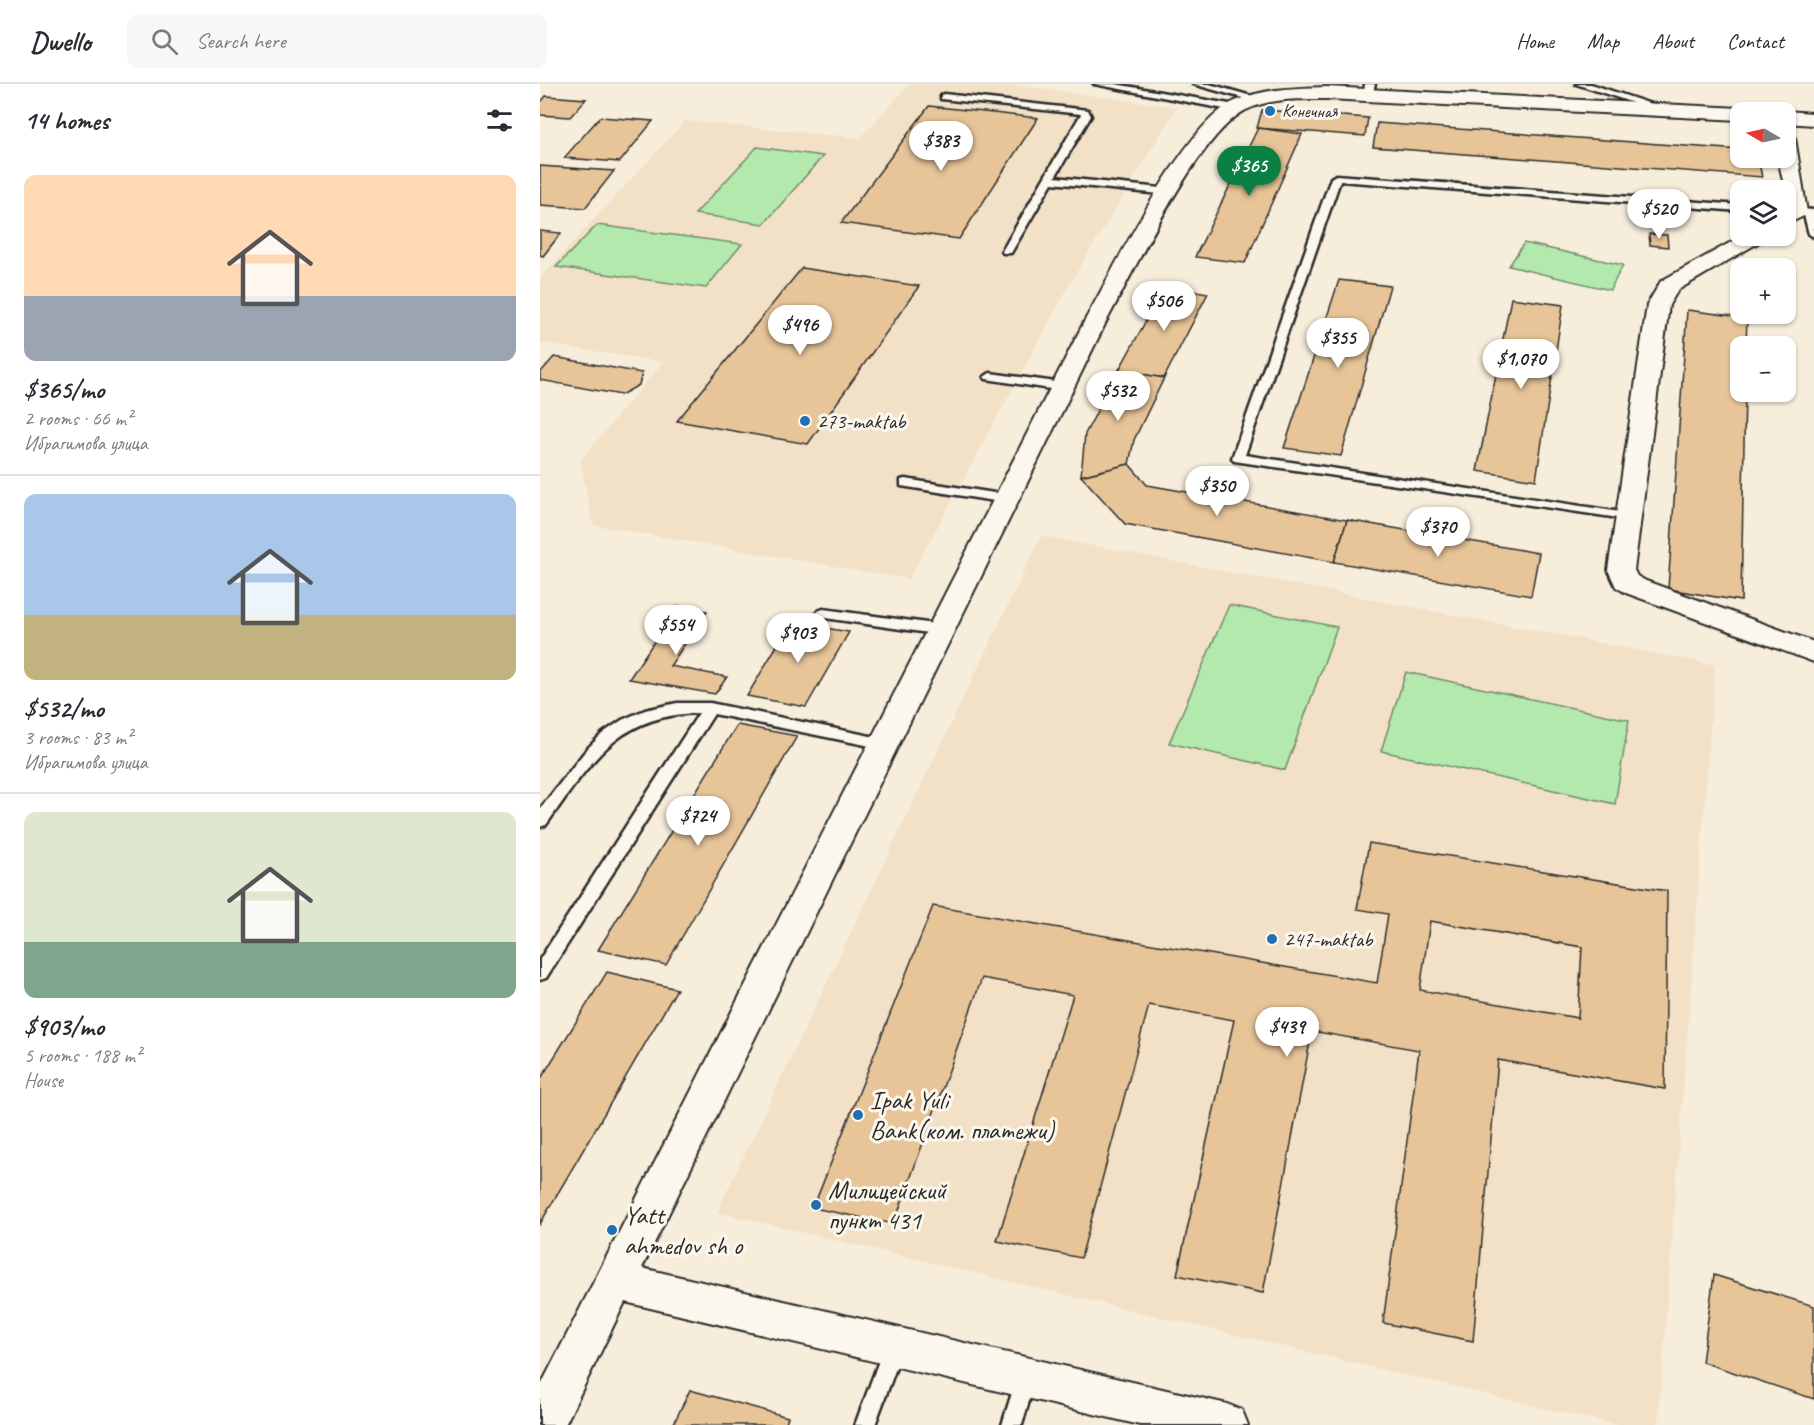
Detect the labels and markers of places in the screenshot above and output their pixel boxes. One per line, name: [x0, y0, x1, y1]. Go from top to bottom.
place label: Конечная: [1282, 100, 1339, 122]
marker: Конечная: [1263, 104, 1277, 118]
pin: $383: [905, 121, 977, 172]
pin: $365: [1213, 146, 1285, 197]
pin: $520: [1623, 189, 1695, 240]
pin: $506: [1128, 281, 1200, 332]
pin: $496: [764, 305, 836, 356]
pin: $355: [1302, 318, 1374, 369]
pin: $1,070: [1472, 339, 1570, 390]
pin: $532: [1082, 371, 1154, 422]
place label: 273-maktab: [817, 408, 907, 434]
marker: 273-maktab: [798, 414, 812, 428]
pin: $350: [1181, 466, 1253, 517]
pin: $370: [1402, 507, 1474, 558]
pin: $554: [640, 605, 712, 656]
pin: $903: [762, 613, 834, 664]
pin: $724: [662, 796, 734, 847]
place label: 247-maktab: [1284, 926, 1374, 952]
marker: 247-maktab: [1265, 932, 1279, 946]
pin: $439: [1251, 1007, 1323, 1058]
place label: Ipak Yuli Bank(ком. платежи): [870, 1084, 1055, 1147]
marker: Ipak Yuli Bank(ком. платежи): [851, 1108, 865, 1122]
place label: Милицейский пункт 431: [828, 1174, 948, 1237]
marker: Милицейский пункт 431: [809, 1198, 823, 1212]
place label: Yatt ahmedov sh o: [624, 1199, 744, 1262]
marker: Yatt ahmedov sh o: [605, 1223, 619, 1237]

